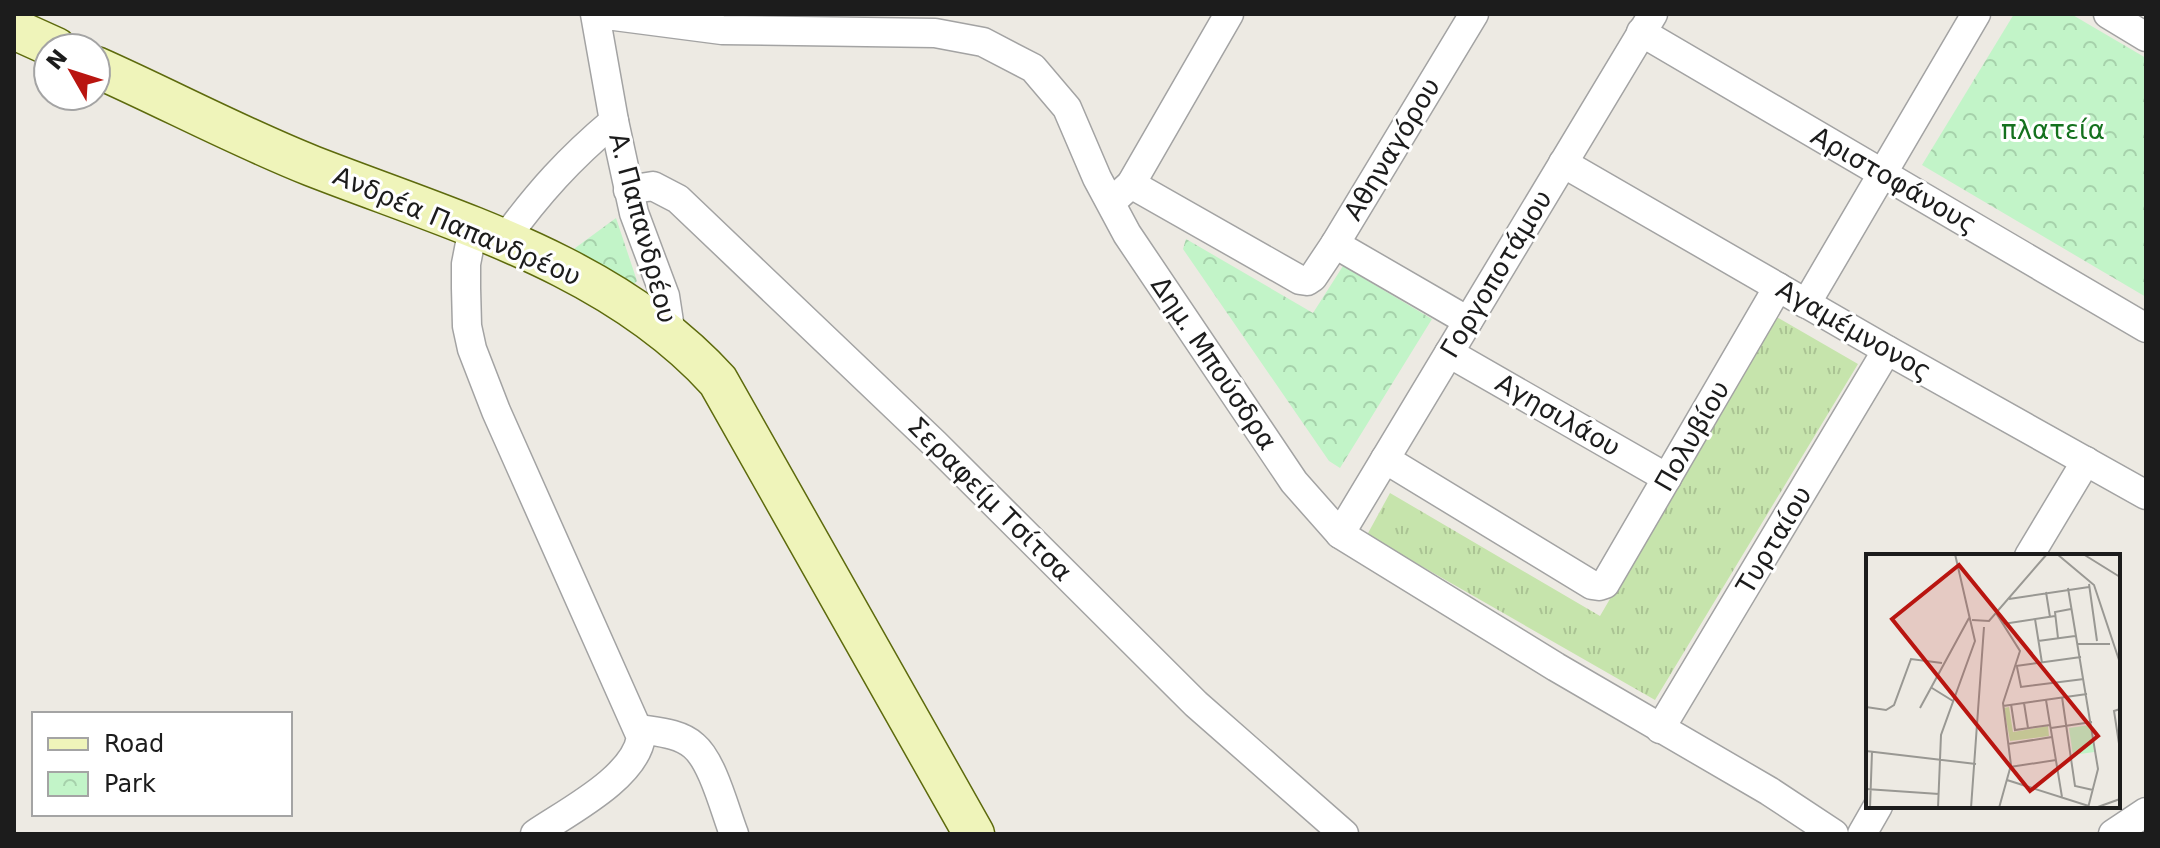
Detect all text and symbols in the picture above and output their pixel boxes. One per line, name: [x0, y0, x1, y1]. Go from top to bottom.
north arrow: [32, 32, 112, 112]
text: N: [41, 45, 72, 75]
street label: Αθηναγόρου: [1338, 72, 1446, 226]
park label: πλατεία: [2001, 115, 2105, 145]
street label: Αριστοφάνους: [1806, 120, 1982, 240]
street label: Α. Παπανδρέου: [603, 130, 683, 326]
street label: Ανδρέα Παπανδρέου: [329, 160, 585, 292]
street label: Γοργοποτάμου: [1434, 185, 1558, 363]
street label: Δημ. Μπούσδρα: [1145, 271, 1283, 455]
street label: Αγαμέμνονος: [1771, 274, 1937, 386]
street label: Αγησιλάου: [1491, 367, 1625, 463]
street label: Πολυβίου: [1648, 376, 1736, 496]
street label: Σεραφείμ Τσίτσα: [902, 411, 1078, 587]
street label: Τυρταίου: [1730, 481, 1818, 600]
inset map: [1866, 554, 2120, 808]
legend: [32, 712, 292, 816]
text: Road: [104, 730, 164, 758]
text: Park: [104, 770, 156, 798]

